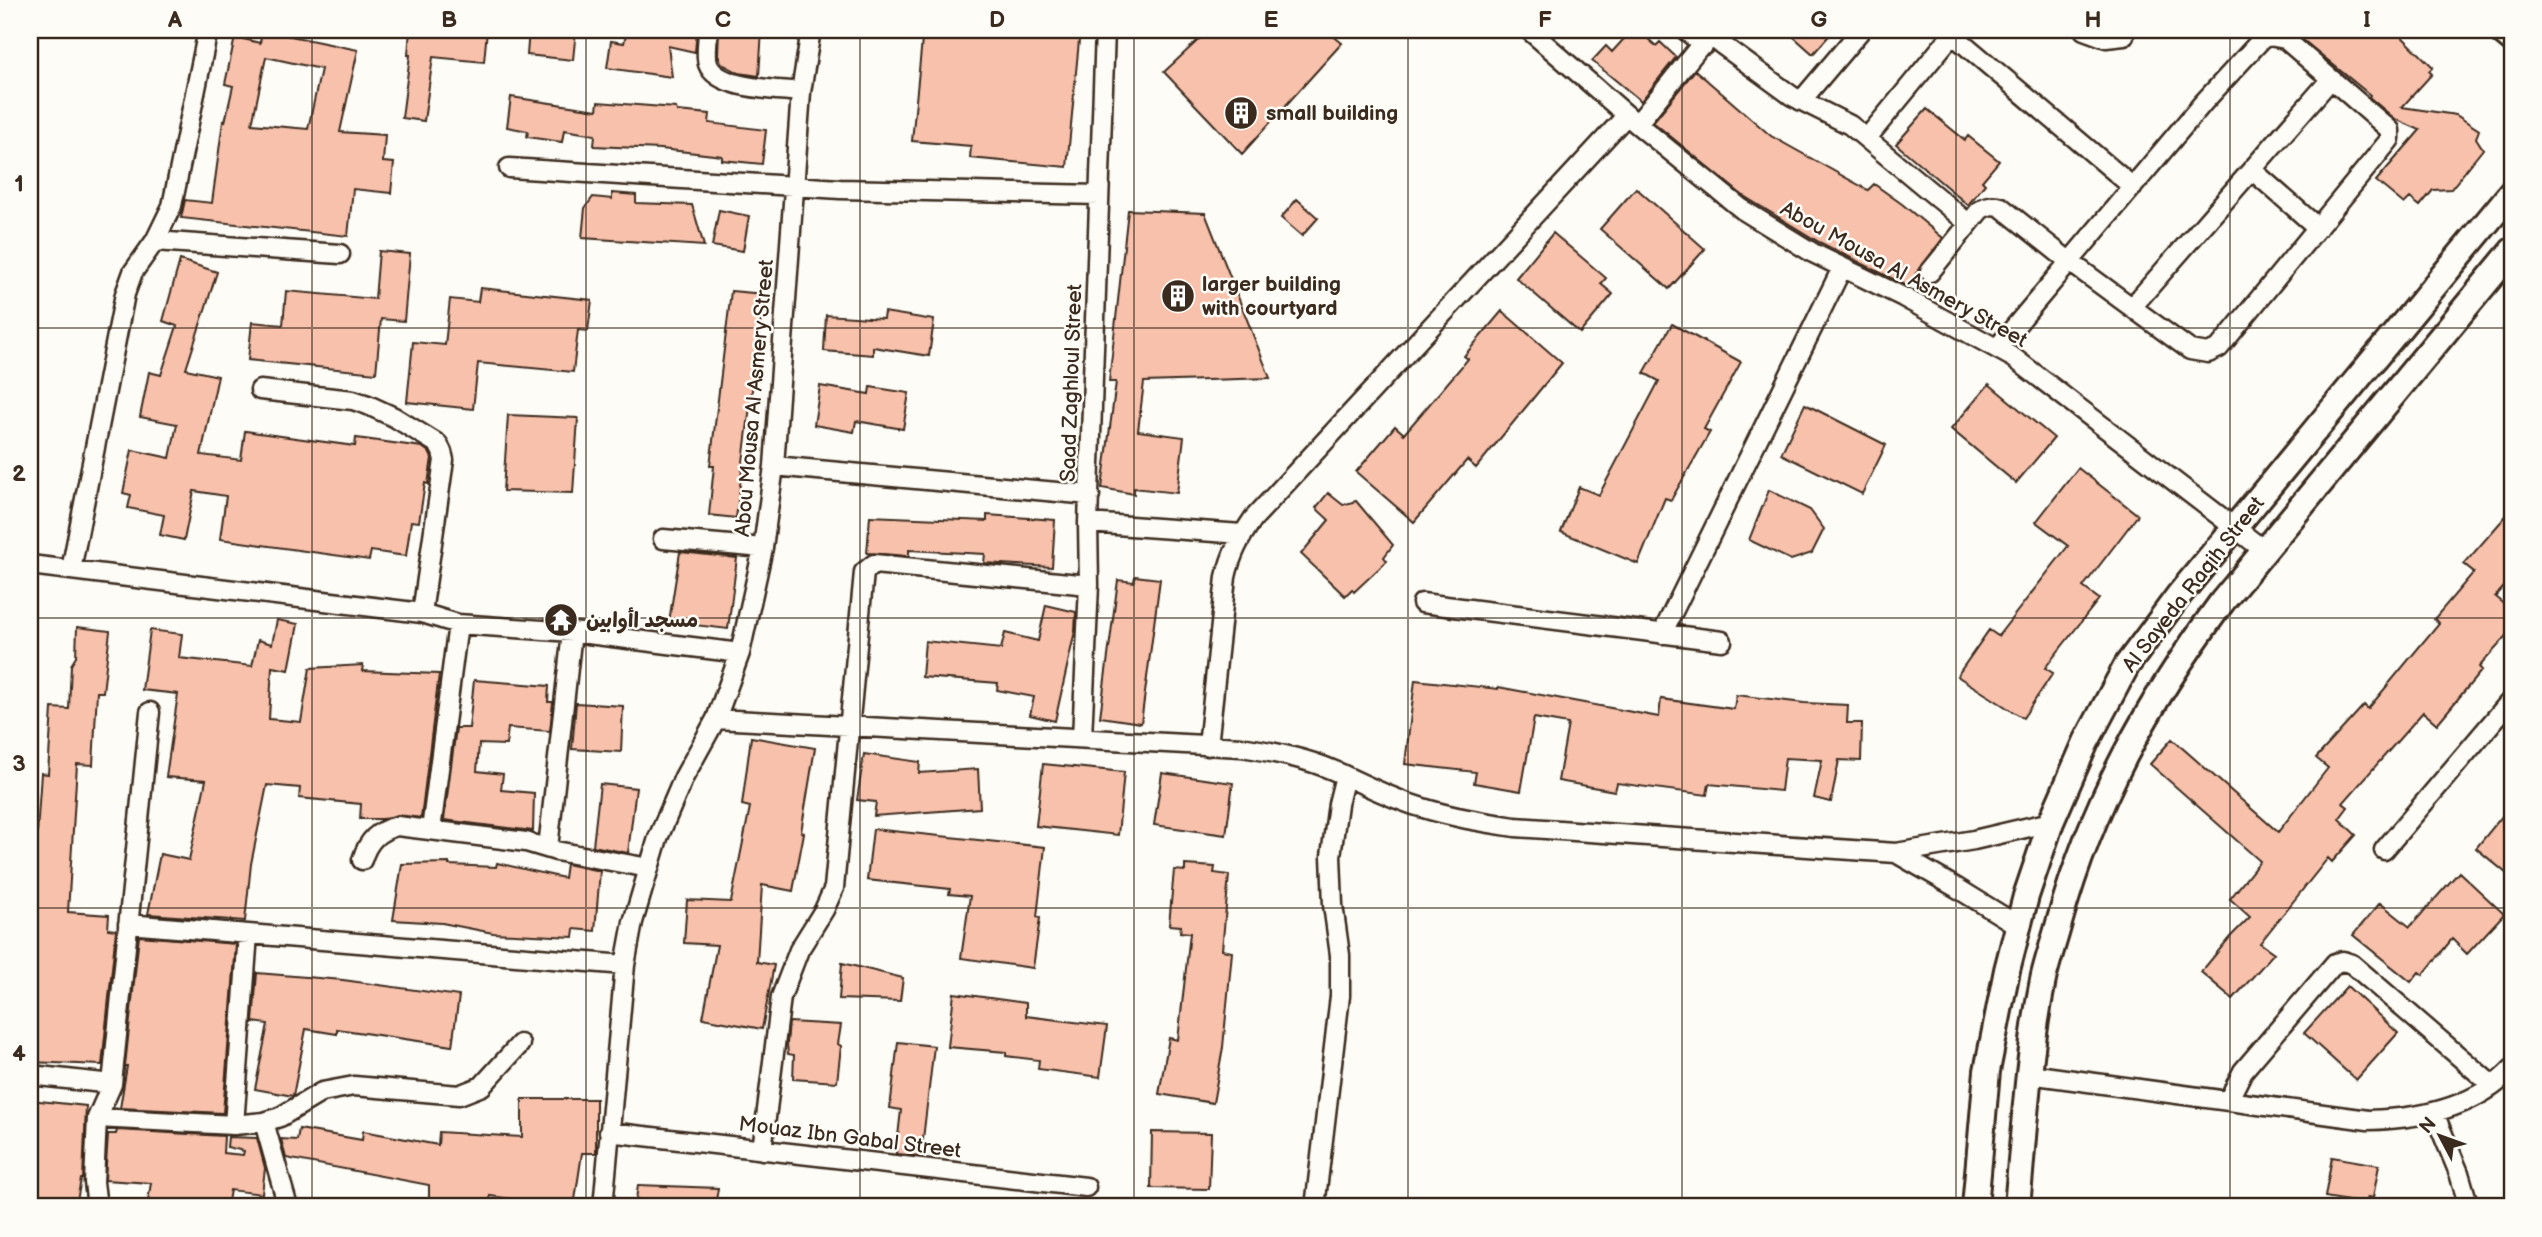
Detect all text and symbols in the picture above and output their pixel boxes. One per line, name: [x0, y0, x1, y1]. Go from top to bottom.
text: A: [167, 6, 183, 34]
text: B: [441, 6, 457, 34]
text: C: [715, 6, 731, 34]
text: D: [989, 6, 1005, 34]
text: E: [1264, 6, 1279, 34]
text: F: [1538, 6, 1552, 34]
text: G: [1811, 6, 1828, 34]
text: H: [2084, 6, 2102, 34]
text: I: [2363, 6, 2371, 34]
building icon: small building: [1222, 94, 1260, 132]
place label: small building: [1266, 101, 1398, 126]
text: 1: [14, 170, 24, 198]
street label: Abou Mousa Al Asmery Street: [1776, 196, 2032, 353]
street label: Abou Mousa Al Asmery Street: [730, 258, 779, 538]
place label: larger building with courtyard: [1202, 272, 1341, 321]
building icon: larger building with courtyard: [1159, 277, 1197, 315]
street label: Saad Zaghloul Street: [1056, 283, 1087, 483]
text: 2: [12, 460, 26, 488]
street label: Al Sayeda Raqih Street: [2117, 491, 2270, 677]
temple icon: مسجد اأوابين: [542, 601, 580, 639]
place label: مسجد اأوابين: [586, 607, 698, 634]
text: 3: [12, 750, 26, 778]
text: 4: [12, 1040, 26, 1068]
north arrow: [2406, 1100, 2476, 1170]
street label: Mouaz Ibn Gabal Street: [737, 1111, 963, 1164]
text: N: [2415, 1113, 2442, 1139]

